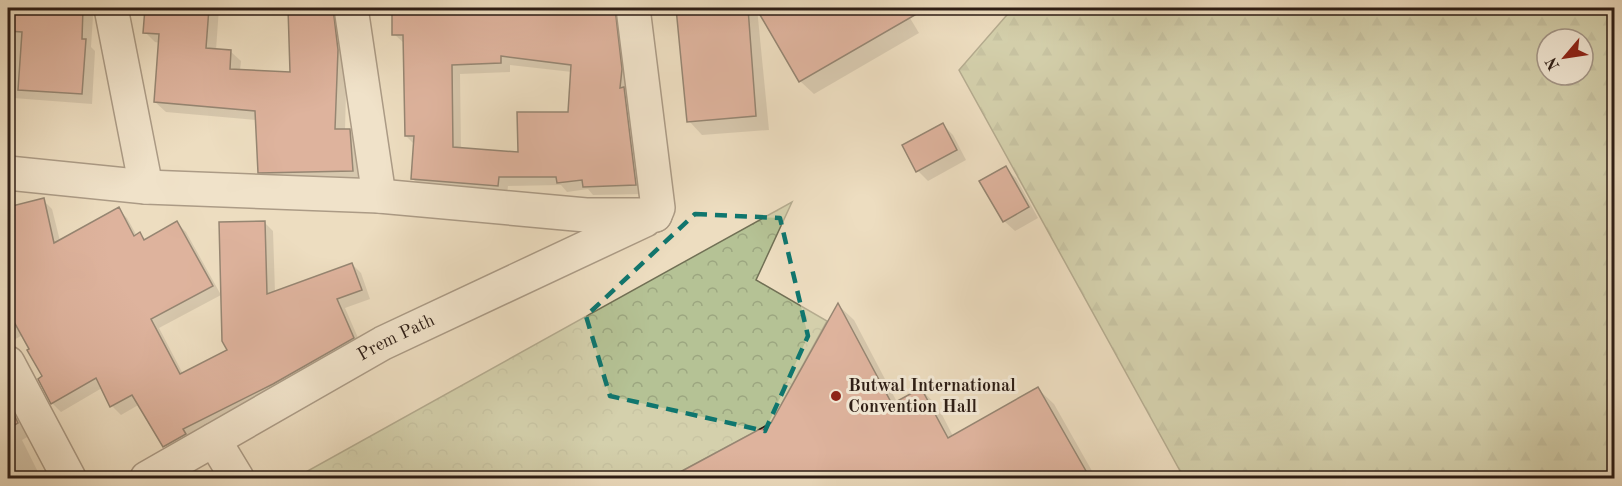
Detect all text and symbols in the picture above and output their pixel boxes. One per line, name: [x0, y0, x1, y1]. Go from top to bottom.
north arrow: [1535, 27, 1595, 87]
text: N: [1543, 53, 1564, 73]
street label: Prem Path: [354, 311, 438, 365]
place label: Butwal International Convention Hall: [848, 377, 1016, 416]
marker: Butwal International Convention Hall: [829, 389, 843, 403]

